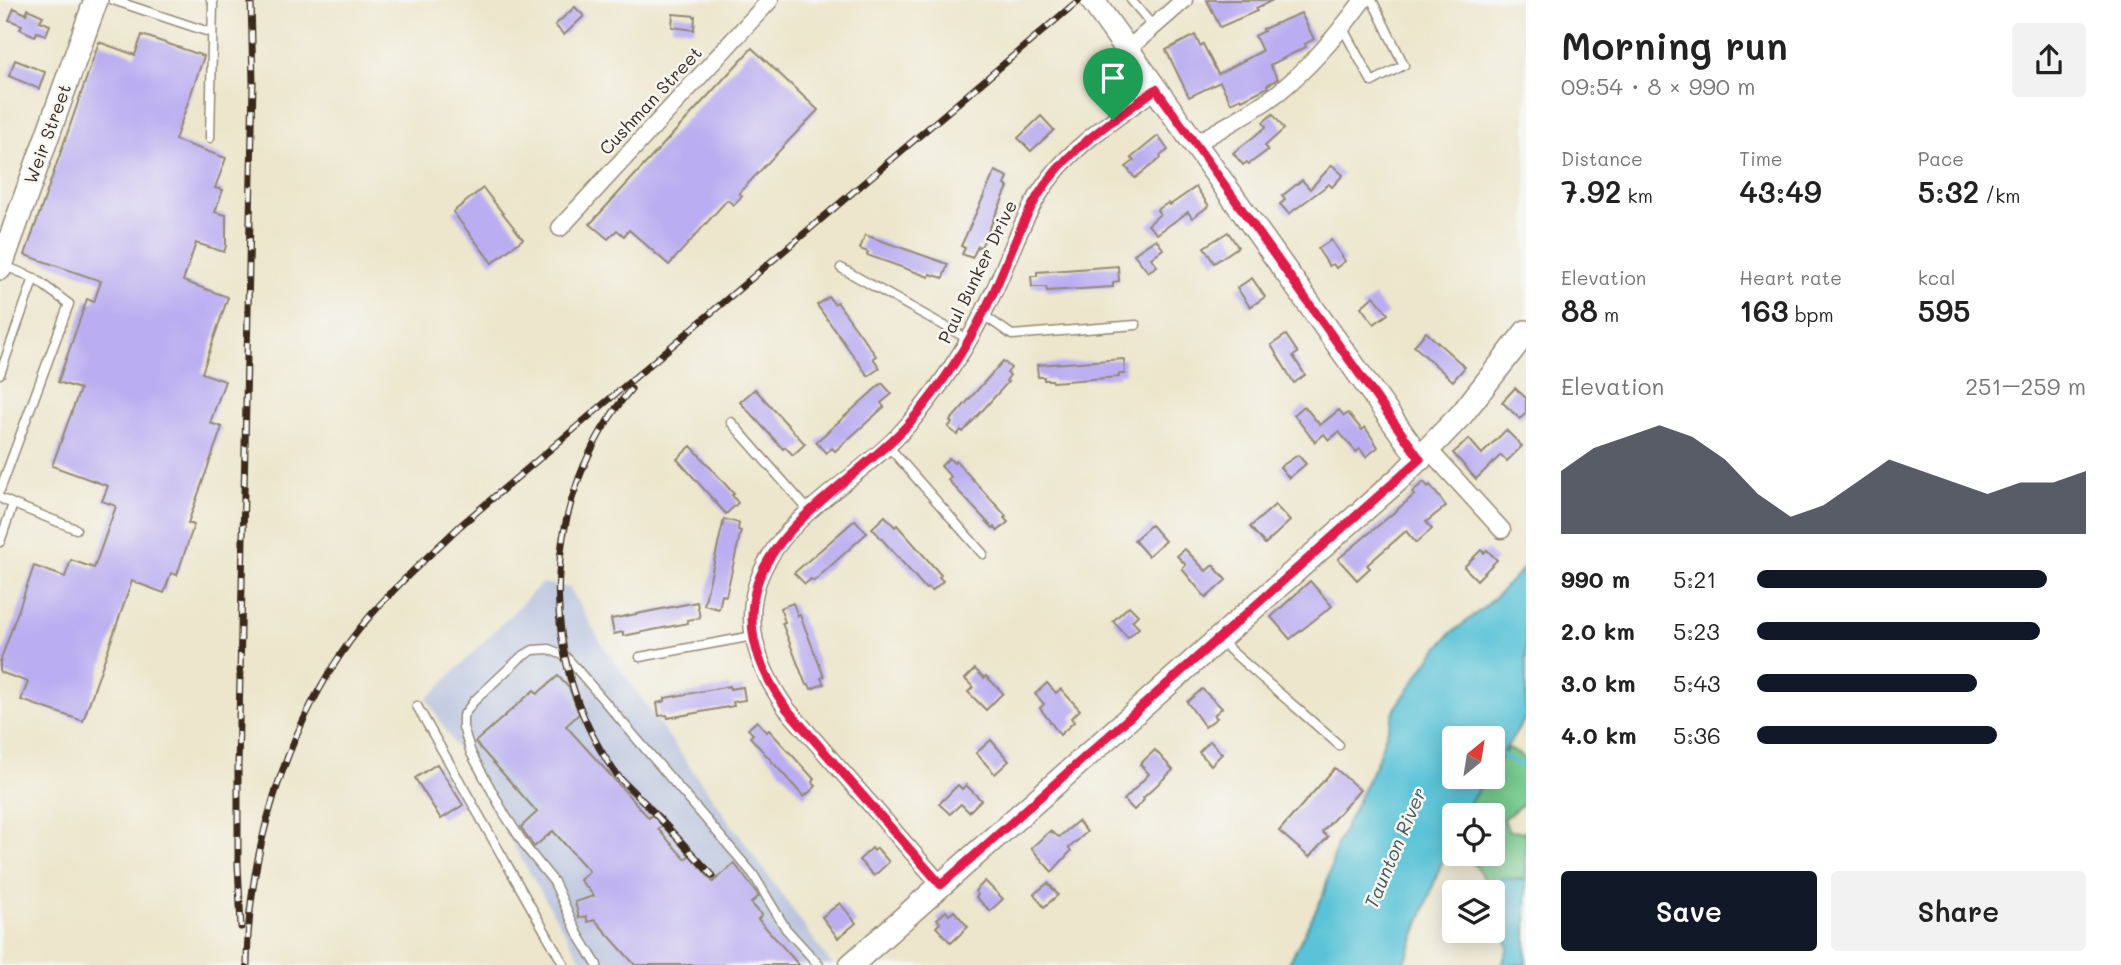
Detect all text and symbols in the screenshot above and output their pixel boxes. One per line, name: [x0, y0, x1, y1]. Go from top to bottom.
text: Morning run: [1561, 20, 1788, 70]
button: share: [2012, 23, 2086, 97]
street label: Cushman Street: [594, 41, 707, 160]
pin: [1083, 48, 1143, 120]
icon: arrive: [1094, 59, 1132, 97]
text: 09:54 · 8 × 990 m: [1561, 71, 1756, 101]
street label: Weir Street: [18, 80, 76, 187]
text: Distance: [1561, 146, 1643, 171]
text: Time: [1739, 146, 1783, 171]
text: Pace: [1918, 146, 1964, 171]
text: 7.92: [1561, 171, 1622, 211]
text: 43:49: [1739, 171, 1822, 211]
text: 5:32: [1918, 171, 1979, 211]
text: km: [1622, 183, 1653, 208]
text: /km: [1979, 183, 2021, 208]
street label: Paul Bunker Drive: [932, 196, 1022, 347]
text: Elevation: [1561, 265, 1646, 290]
text: Heart rate: [1739, 265, 1842, 290]
text: kcal: [1918, 265, 1956, 290]
text: 88: [1561, 290, 1598, 330]
text: 163: [1739, 290, 1789, 330]
text: 595: [1918, 290, 1971, 330]
text: m: [1598, 302, 1619, 327]
text: bpm: [1789, 302, 1834, 327]
text: Elevation: [1561, 371, 1664, 401]
text: 251–259 m: [1965, 371, 2086, 401]
text: 990 m: [1561, 564, 1630, 594]
text: 5:21: [1673, 564, 1717, 594]
text: 2.0 km: [1561, 616, 1635, 646]
text: 5:23: [1673, 616, 1720, 646]
text: 3.0 km: [1561, 668, 1636, 698]
text: 5:43: [1673, 668, 1721, 698]
text: 4.0 km: [1561, 720, 1636, 750]
text: 5:36: [1673, 720, 1721, 750]
north arrow: [1442, 726, 1505, 789]
map controls: [1442, 726, 1505, 943]
water label: Taunton River: [1358, 784, 1431, 912]
button: locate: [1442, 803, 1505, 866]
button: Save: [1561, 871, 1817, 951]
button: Share: [1831, 871, 2086, 951]
button: layers: [1442, 880, 1505, 943]

